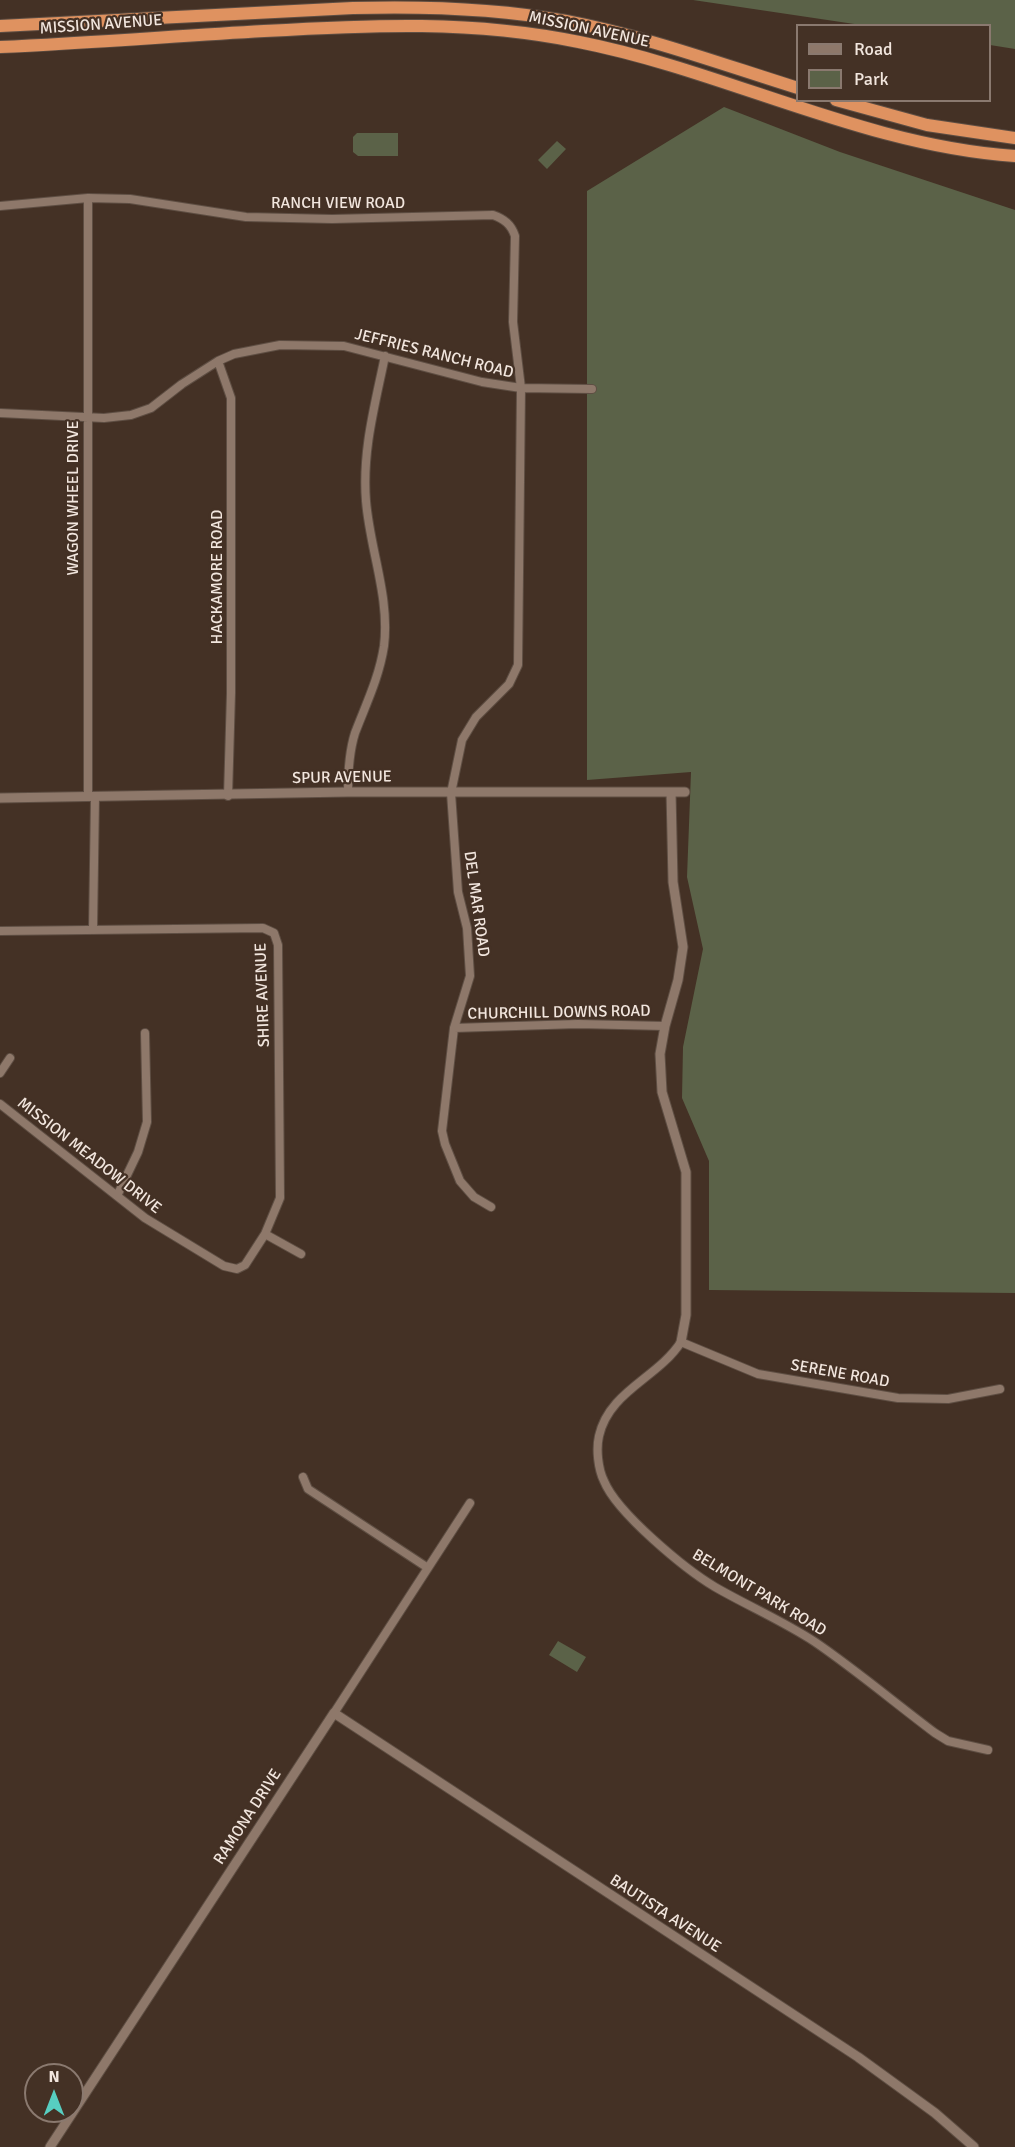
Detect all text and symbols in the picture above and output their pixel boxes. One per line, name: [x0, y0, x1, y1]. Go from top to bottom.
street label: MISSION AVENUE: [527, 8, 651, 52]
street label: MISSION AVENUE: [39, 11, 163, 39]
legend: [796, 24, 991, 102]
text: Road: [854, 38, 893, 60]
text: Park: [854, 68, 889, 90]
street label: RANCH VIEW ROAD: [271, 194, 405, 214]
street label: JEFFRIES RANCH ROAD: [353, 325, 515, 383]
street label: WAGON WHEEL DRIVE: [64, 420, 84, 576]
street label: HACKAMORE ROAD: [208, 510, 228, 644]
street label: SPUR AVENUE: [292, 768, 392, 788]
street label: DEL MAR ROAD: [459, 850, 493, 958]
street label: SHIRE AVENUE: [252, 942, 274, 1048]
street label: CHURCHILL DOWNS ROAD: [467, 1002, 651, 1024]
street label: MISSION MEADOW DRIVE: [13, 1094, 165, 1218]
street label: SERENE ROAD: [789, 1356, 891, 1392]
street label: BELMONT PARK ROAD: [688, 1545, 830, 1641]
street label: RAMONA DRIVE: [210, 1766, 286, 1868]
street label: BAUTISTA AVENUE: [606, 1871, 724, 1957]
north arrow: [24, 2063, 84, 2123]
text: N: [48, 2067, 60, 2087]

